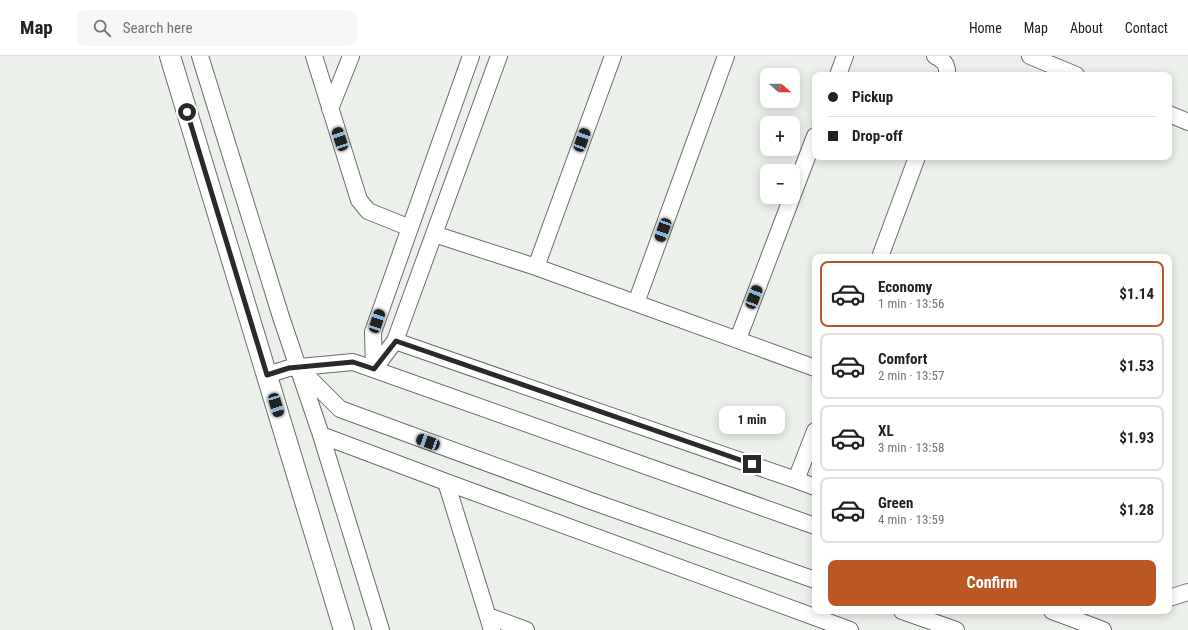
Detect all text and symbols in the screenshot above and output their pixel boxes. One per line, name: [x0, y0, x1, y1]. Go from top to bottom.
search box: [77, 10, 357, 46]
text: Map: [20, 16, 53, 39]
icon: search: [91, 17, 113, 39]
text: Search here: [123, 19, 193, 37]
text: Home: [969, 20, 1002, 36]
text: Map: [1024, 20, 1048, 36]
text: About: [1070, 20, 1103, 36]
text: Contact: [1125, 20, 1168, 36]
north arrow: [760, 68, 800, 108]
map controls: [760, 68, 800, 204]
text: Pickup: [852, 88, 893, 106]
route start: [178, 103, 196, 121]
button: +: [760, 116, 800, 156]
car: [331, 126, 349, 152]
car: [572, 127, 592, 153]
text: Drop-off: [852, 127, 903, 145]
button: −: [760, 164, 800, 204]
car: [653, 217, 673, 243]
icon: car: [830, 276, 866, 312]
text: Economy: [878, 278, 932, 296]
car: [744, 284, 764, 310]
text: $1.14: [1119, 285, 1154, 303]
text: 1 min · 13:56: [878, 296, 944, 311]
car: [368, 308, 386, 334]
icon: car: [830, 348, 866, 384]
text: Comfort: [878, 350, 927, 368]
text: $1.53: [1119, 357, 1154, 375]
text: 2 min · 13:57: [878, 368, 944, 383]
car: [267, 392, 285, 418]
callout: 1 min: [719, 406, 785, 434]
text: 1 min: [738, 412, 766, 427]
icon: car: [830, 420, 866, 456]
text: XL: [878, 422, 894, 440]
text: $1.93: [1119, 429, 1154, 447]
car: [415, 432, 441, 452]
text: 3 min · 13:58: [878, 440, 944, 455]
route end: [743, 455, 761, 473]
icon: car: [830, 492, 866, 528]
text: Green: [878, 494, 913, 512]
text: $1.28: [1119, 501, 1154, 519]
text: 4 min · 13:59: [878, 512, 944, 527]
button: Confirm: [828, 560, 1156, 606]

